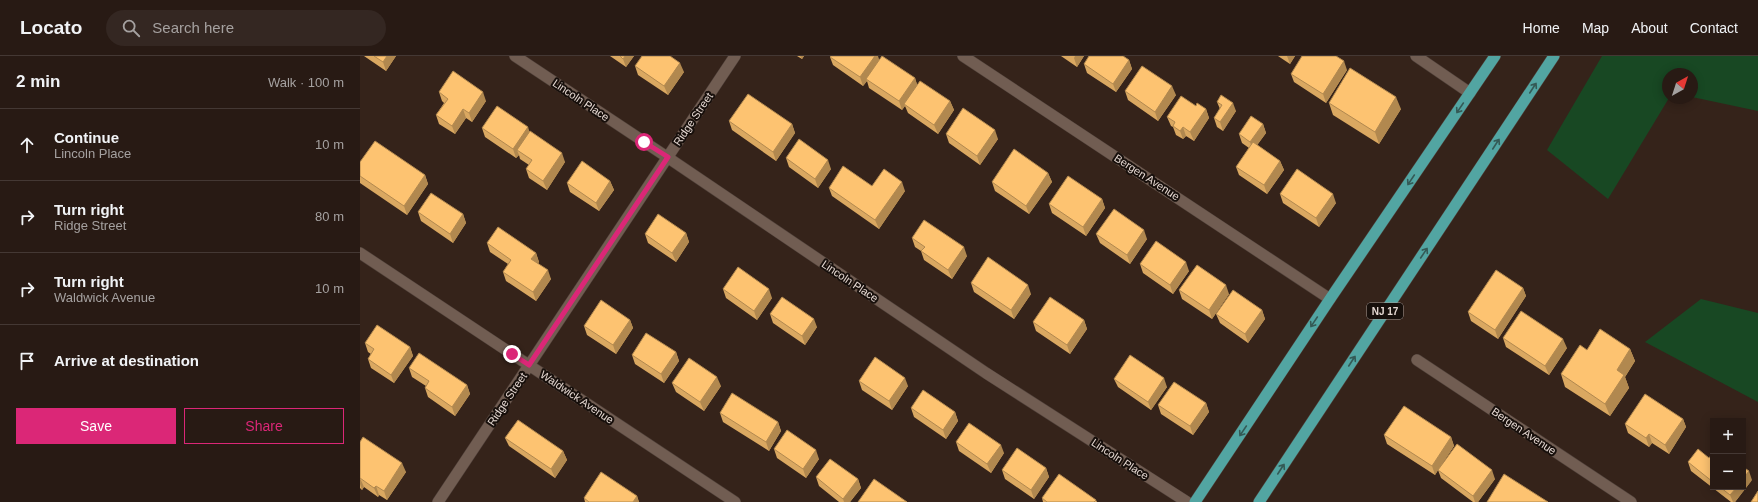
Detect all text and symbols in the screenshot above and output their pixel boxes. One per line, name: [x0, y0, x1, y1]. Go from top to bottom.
search box: [106, 10, 386, 46]
text: Locato: [20, 17, 82, 38]
icon: search: [120, 17, 142, 39]
text: Search here: [152, 19, 234, 36]
text: Home: [1523, 20, 1560, 36]
text: Map: [1582, 20, 1609, 36]
text: About: [1631, 20, 1668, 36]
text: Contact: [1690, 20, 1738, 36]
north arrow: [1662, 68, 1698, 104]
text: 2 min: [16, 72, 60, 91]
text: Walk · 100 m: [268, 75, 344, 90]
street label: Lincoln Place: [551, 77, 611, 123]
one-way arrow: [1529, 83, 1537, 94]
street label: Ridge Street: [671, 90, 715, 148]
one-way arrow: [1456, 102, 1464, 113]
text: Continue: [54, 129, 119, 146]
route start: [635, 133, 653, 151]
icon: ahead: [16, 134, 38, 156]
text: 10 m: [315, 137, 344, 152]
one-way arrow: [1492, 139, 1500, 150]
text: Lincoln Place: [54, 146, 131, 161]
street label: Bergen Avenue: [1112, 152, 1182, 202]
one-way arrow: [1407, 174, 1415, 185]
text: Turn right: [54, 201, 124, 218]
icon: right: [16, 206, 38, 228]
text: 80 m: [315, 209, 344, 224]
text: Ridge Street: [54, 218, 126, 233]
one-way arrow: [1420, 248, 1428, 259]
street label: Lincoln Place: [820, 258, 880, 304]
text: Turn right: [54, 273, 124, 290]
icon: right: [16, 278, 38, 300]
text: 10 m: [315, 281, 344, 296]
text: Waldwick Avenue: [54, 290, 155, 305]
road number: NJ 17: [1367, 303, 1403, 319]
one-way arrow: [1310, 317, 1319, 328]
route end: [503, 345, 521, 363]
icon: arrive: [16, 350, 38, 372]
text: Arrive at destination: [54, 352, 199, 369]
one-way arrow: [1348, 356, 1356, 367]
street label: Waldwick Avenue: [538, 368, 616, 426]
street label: Ridge Street: [485, 370, 529, 428]
street label: Bergen Avenue: [1490, 405, 1558, 457]
button: Save: [16, 408, 176, 444]
button: Share: [184, 408, 344, 444]
map controls: [1710, 418, 1746, 490]
button: +: [1710, 418, 1746, 454]
one-way arrow: [1238, 425, 1246, 437]
street label: Lincoln Place: [1089, 436, 1151, 482]
button: −: [1710, 454, 1746, 490]
one-way arrow: [1276, 464, 1285, 475]

